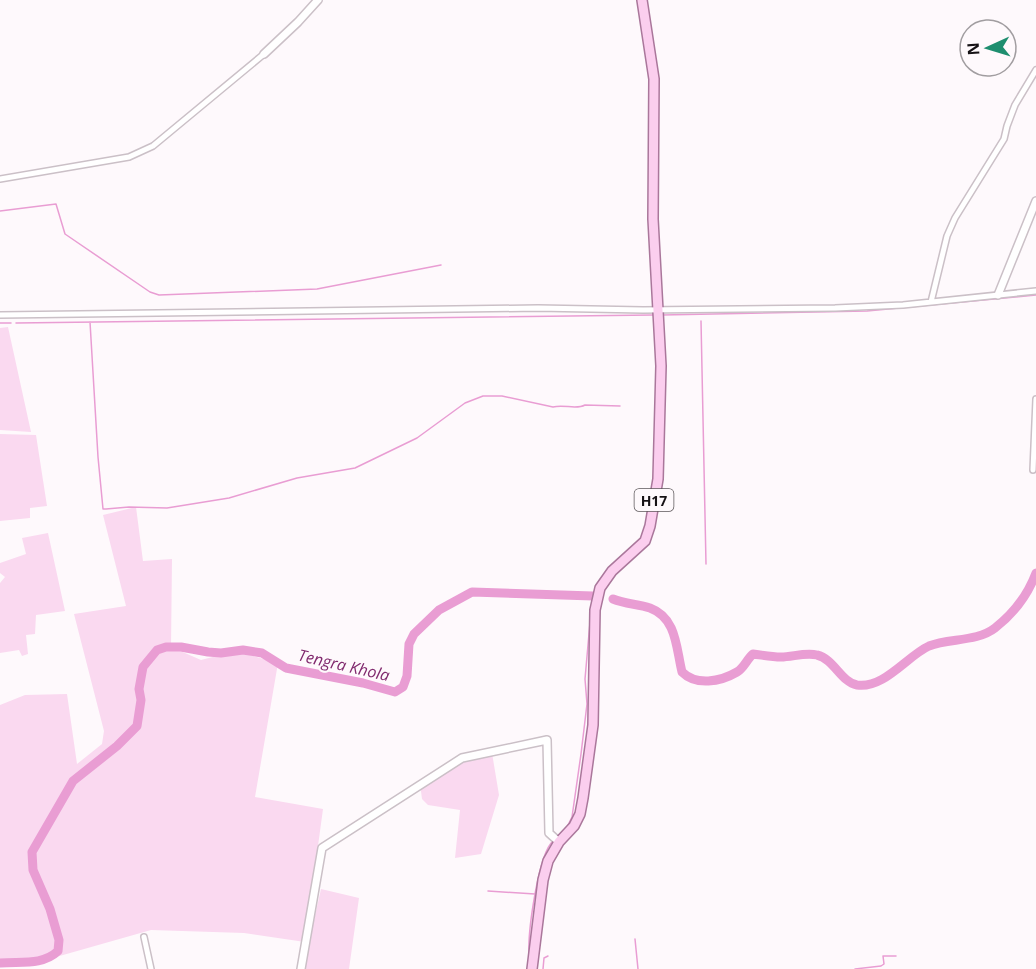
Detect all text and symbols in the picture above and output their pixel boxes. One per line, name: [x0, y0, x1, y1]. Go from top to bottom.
north arrow: [958, 18, 1018, 78]
text: N: [962, 42, 984, 56]
road number: H17: [634, 489, 674, 511]
water label: Tengra Khola: [296, 644, 392, 686]

